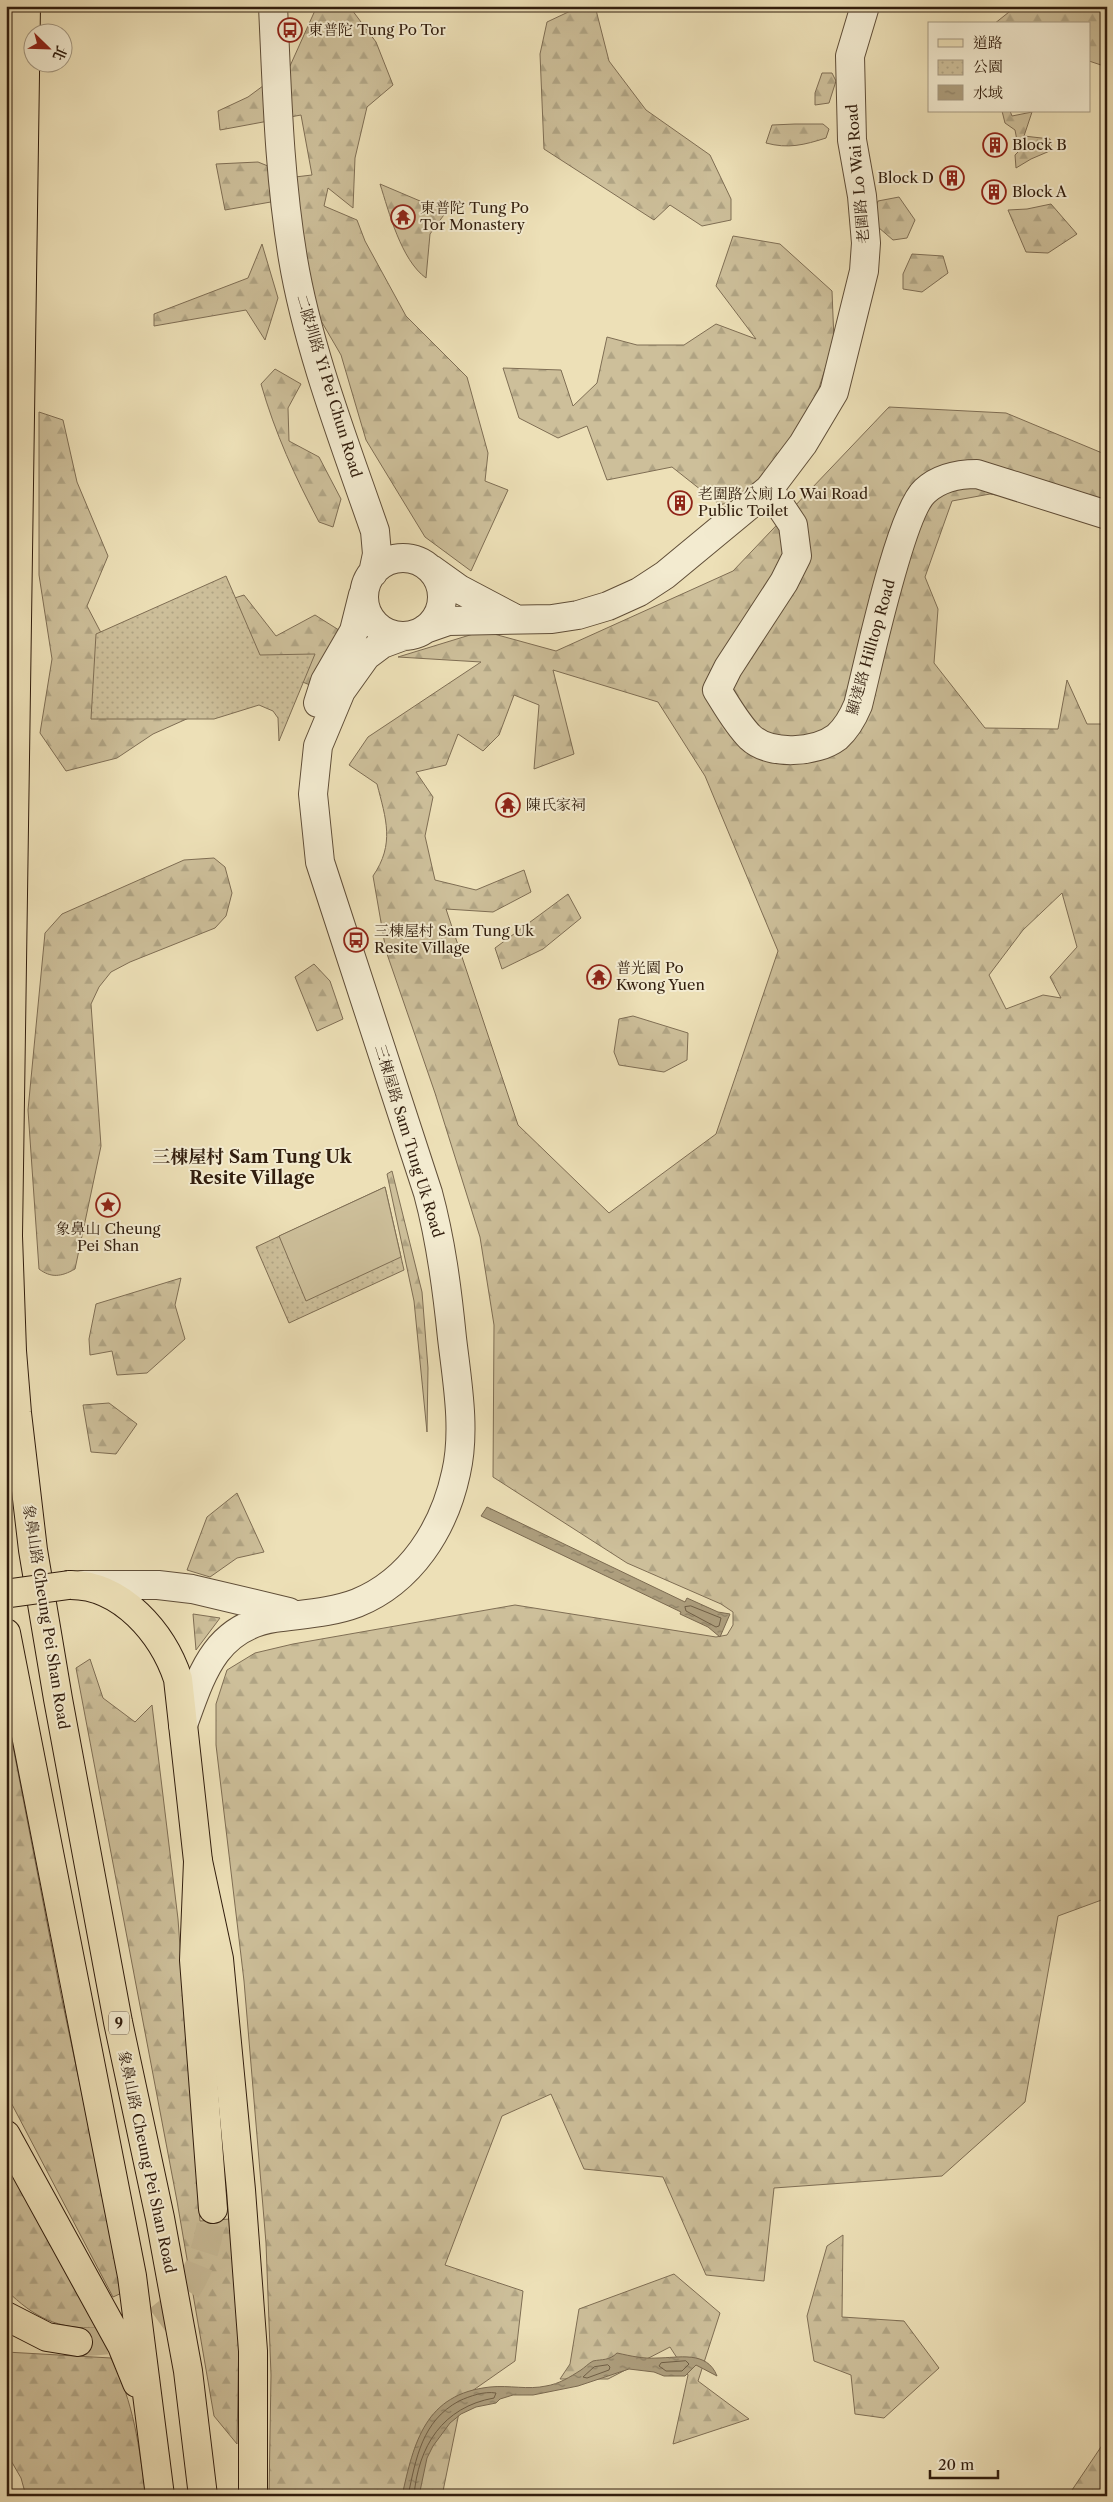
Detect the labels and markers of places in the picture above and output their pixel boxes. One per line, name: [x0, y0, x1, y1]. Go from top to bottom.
bus stop icon: 東普陀 Tung Po Tor: [277, 17, 303, 43]
place label: 東普陀 Tung Po Tor: [308, 20, 447, 39]
building icon: Block B: [982, 132, 1008, 158]
place label: Block B: [1012, 135, 1067, 154]
building icon: Block D: [939, 165, 965, 191]
place label: Block D: [878, 168, 934, 187]
building icon: Block A: [981, 179, 1007, 205]
place label: Block A: [1012, 182, 1068, 201]
place label: 東普陀 Tung Po Tor Monastery: [420, 198, 529, 234]
temple icon: 東普陀 Tung Po Tor Monastery: [390, 204, 416, 230]
place label: 老圍路公廁 Lo Wai Road Public Toilet: [698, 484, 868, 520]
building icon: 老圍路公廁 Lo Wai Road Public Toilet: [667, 490, 693, 516]
temple icon: 陳氏家祠: [495, 792, 521, 818]
place label: 陳氏家祠: [526, 795, 586, 814]
place label: 三棟屋村 Sam Tung Uk Resite Village: [374, 921, 535, 957]
bus stop icon: 三棟屋村 Sam Tung Uk Resite Village: [343, 927, 369, 953]
place label: 普光園 Po Kwong Yuen: [616, 958, 705, 994]
temple icon: 普光園 Po Kwong Yuen: [586, 964, 612, 990]
place icon: 象鼻山 Cheung Pei Shan: [95, 1192, 121, 1218]
place label: 象鼻山 Cheung Pei Shan: [56, 1219, 161, 1255]

